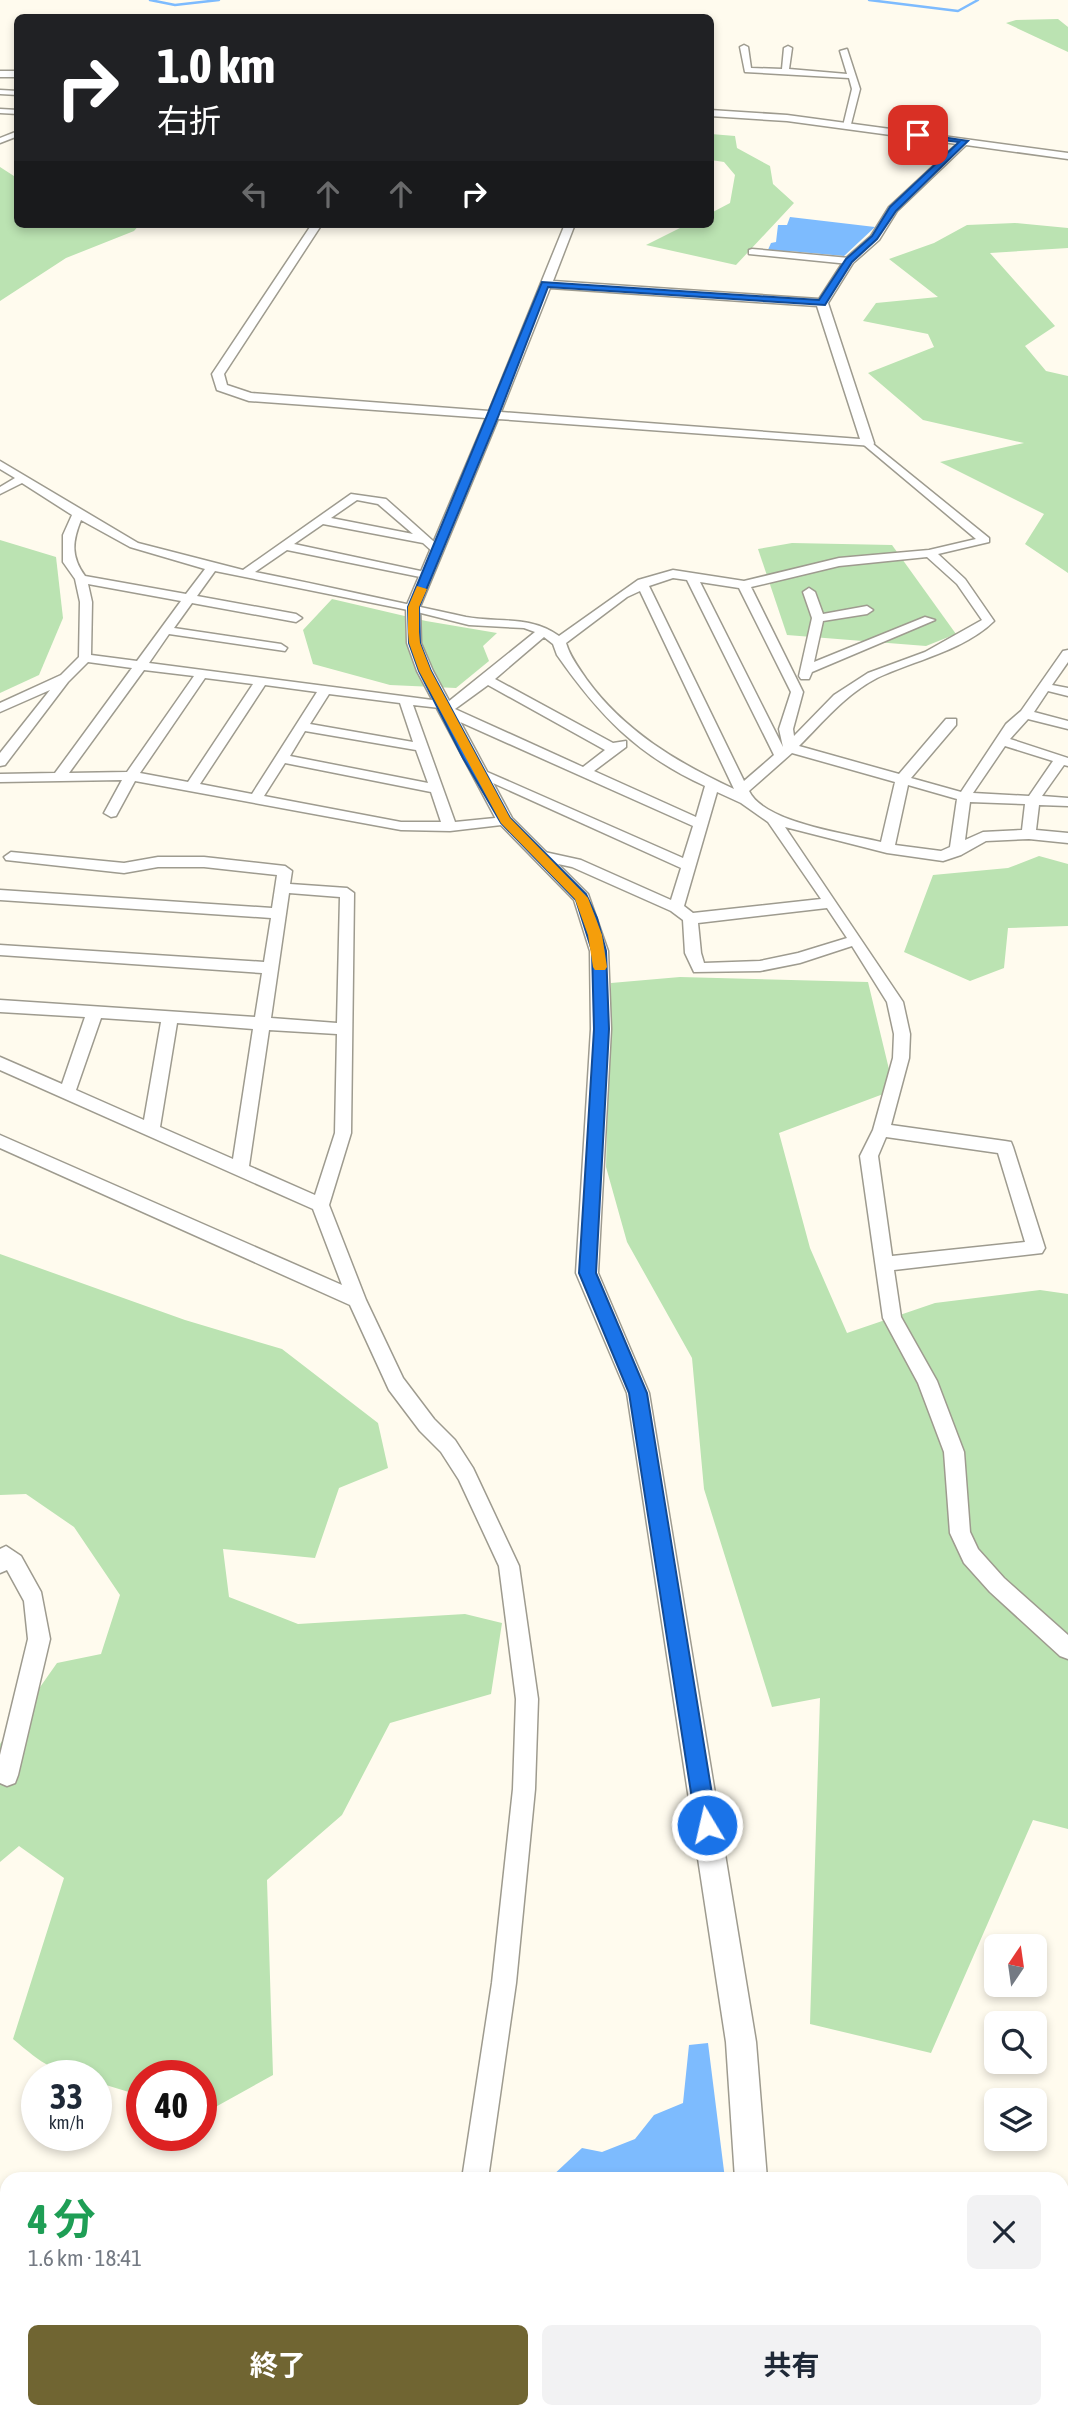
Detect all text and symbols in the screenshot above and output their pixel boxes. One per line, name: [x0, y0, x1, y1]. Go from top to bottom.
text: 1.0 km: [157, 37, 275, 93]
icon: right: [42, 42, 133, 133]
text: 右折: [157, 102, 221, 139]
pin: [888, 105, 948, 165]
icon: arrive: [899, 116, 937, 154]
icon: left: [236, 175, 274, 213]
icon: ahead: [309, 175, 347, 213]
icon: ahead: [382, 175, 420, 213]
icon: right: [455, 175, 493, 213]
position arrow: [670, 1788, 744, 1862]
north arrow: [984, 1934, 1046, 1997]
map controls: [984, 1934, 1047, 2151]
button: search: [984, 2011, 1047, 2074]
speed limit sign: 40: [126, 2060, 217, 2151]
text: 33: [50, 2076, 83, 2116]
button: layers: [984, 2088, 1047, 2151]
text: km/h: [49, 2112, 84, 2133]
text: 4 分: [28, 2195, 96, 2243]
button: close: [967, 2195, 1041, 2269]
text: 1.6 km · 18:41: [28, 2245, 142, 2271]
button: 終了: [28, 2325, 528, 2405]
button: 共有: [542, 2325, 1041, 2405]

